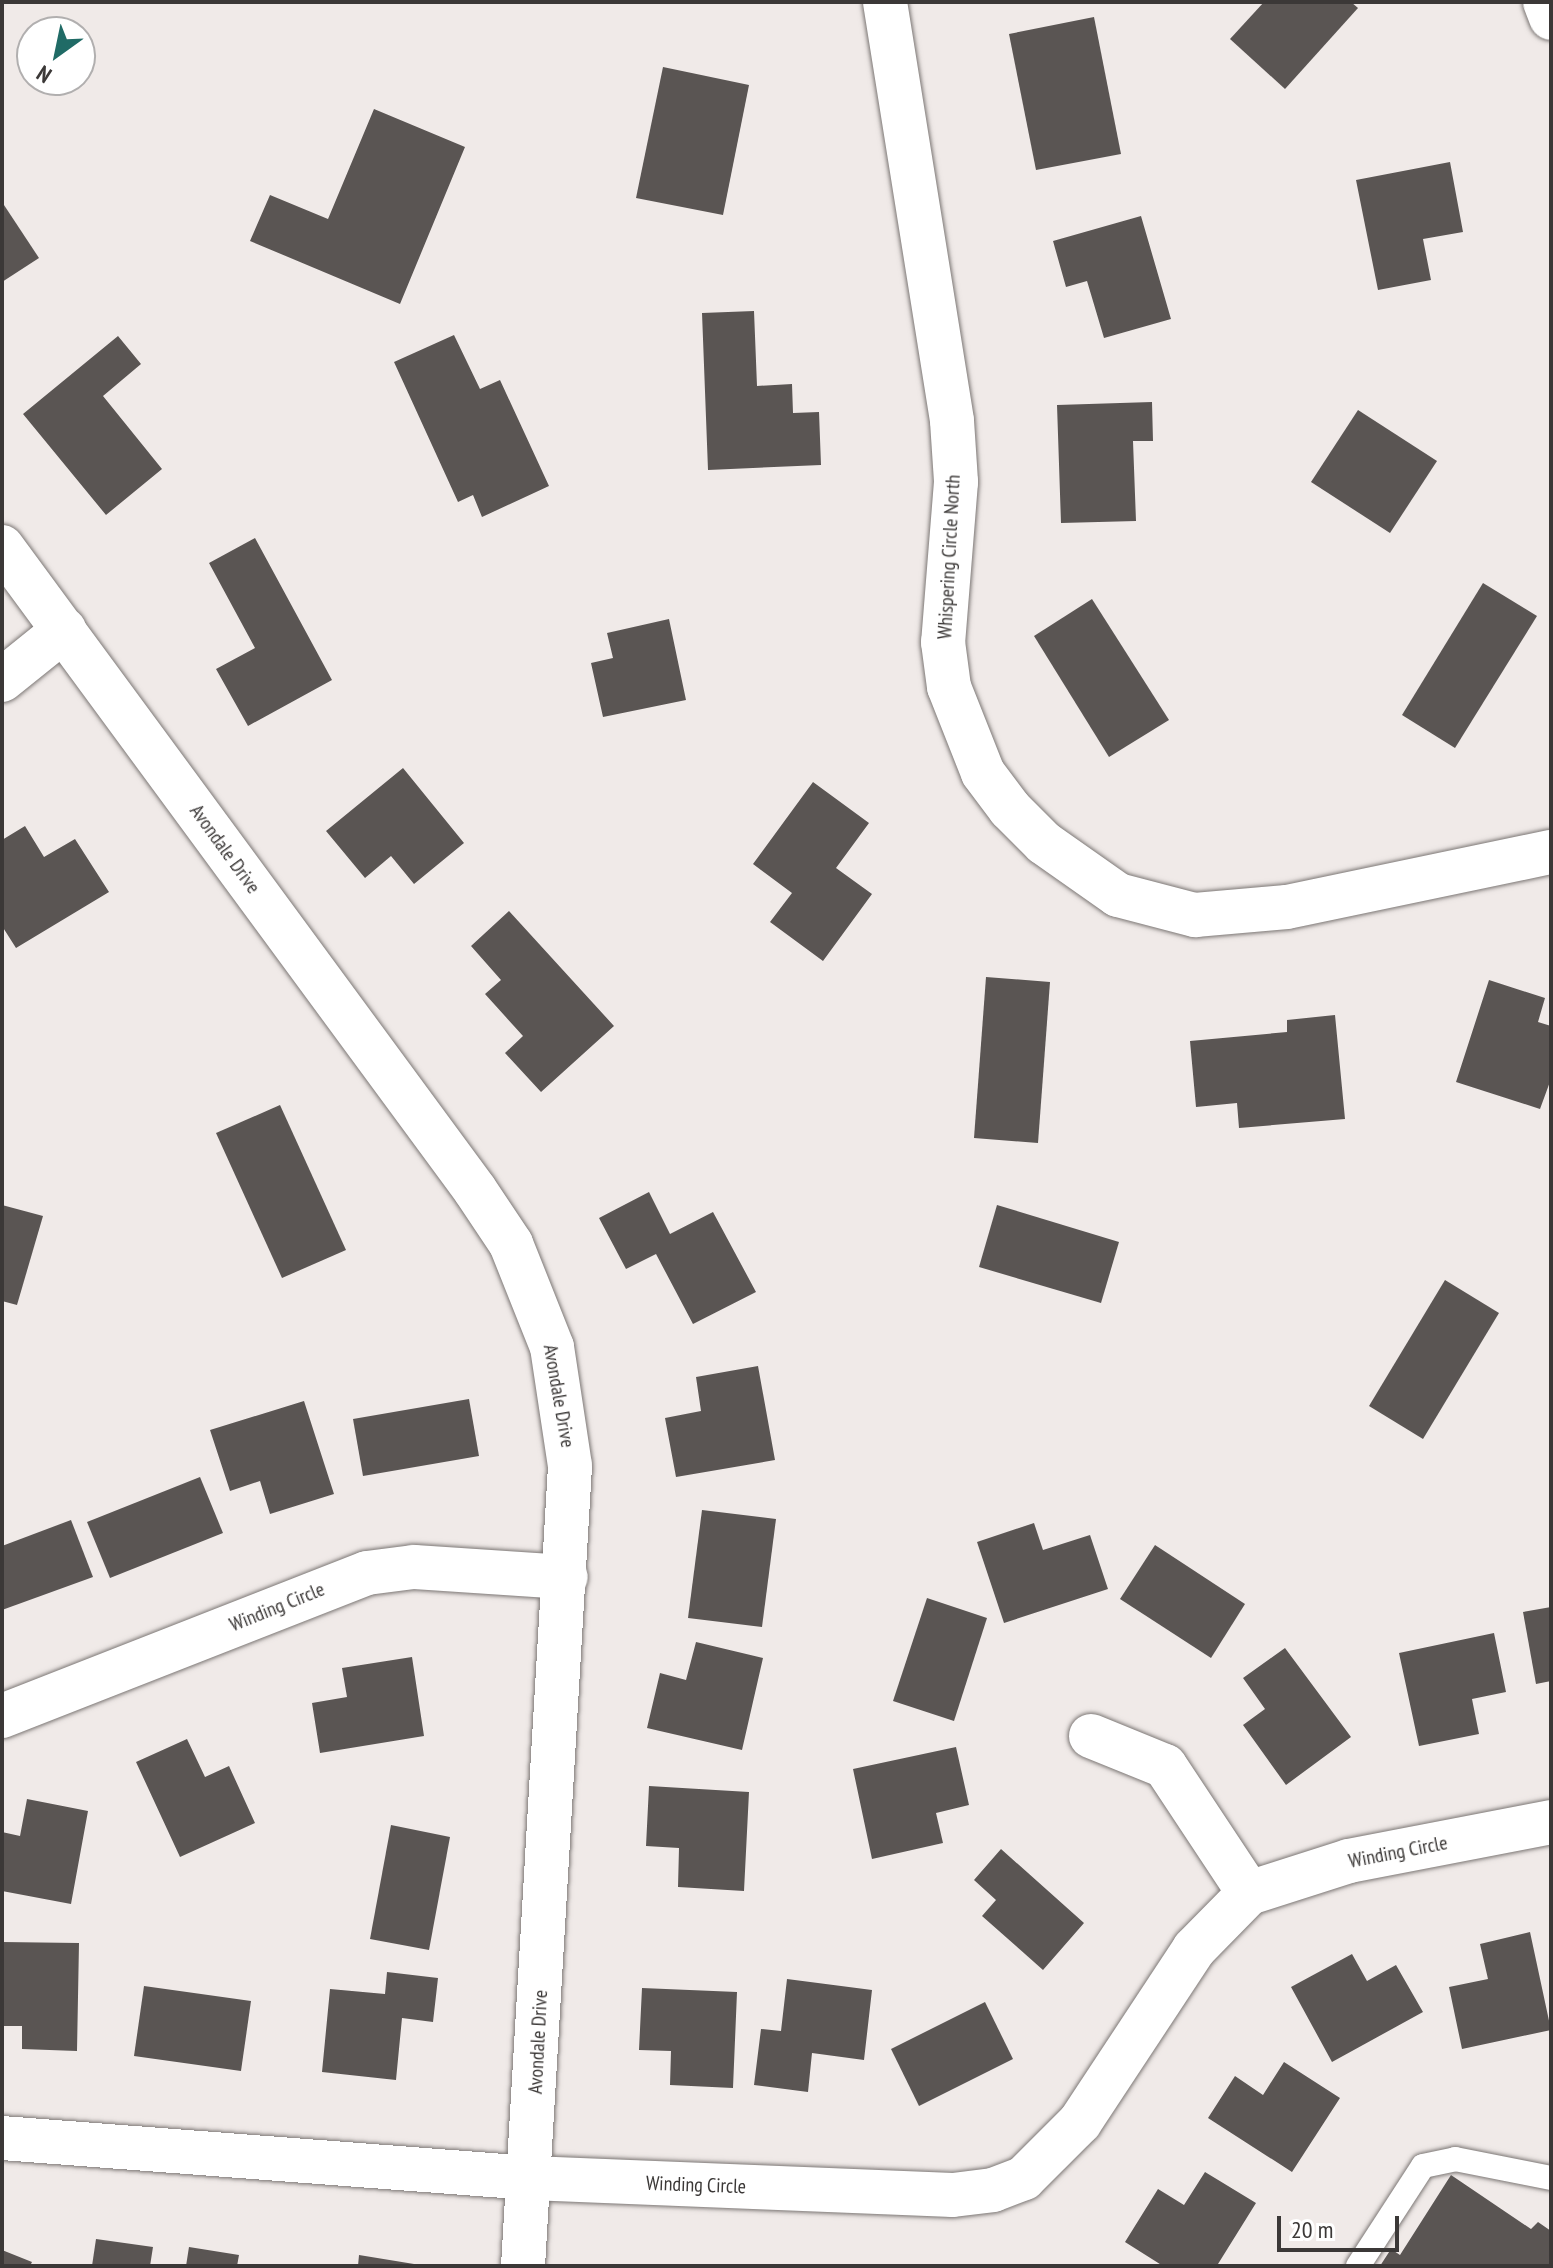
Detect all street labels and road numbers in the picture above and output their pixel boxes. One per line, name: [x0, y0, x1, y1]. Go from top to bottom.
street label: Whispering Circle North: [933, 474, 965, 640]
street label: Avondale Drive: [185, 800, 265, 898]
street label: Avondale Drive: [538, 1343, 580, 1449]
street label: Winding Circle: [226, 1577, 328, 1637]
street label: Winding Circle: [1347, 1831, 1449, 1873]
street label: Avondale Drive: [523, 1989, 553, 2095]
street label: Winding Circle: [645, 2171, 747, 2199]

